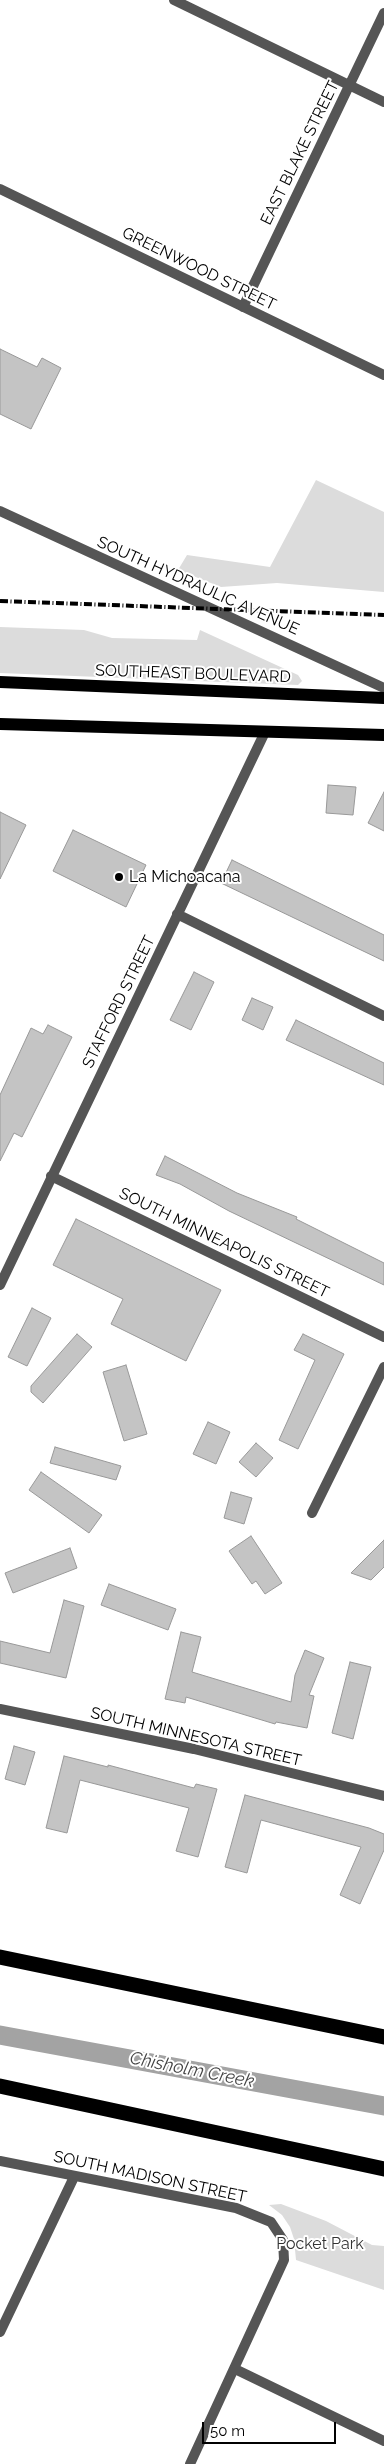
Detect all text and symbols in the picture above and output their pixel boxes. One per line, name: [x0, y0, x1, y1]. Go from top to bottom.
street label: EAST BLAKE STREET: [257, 78, 343, 228]
street label: GREENWOOD STREET: [119, 223, 279, 315]
street label: SOUTH HYDRAULIC AVENUE: [94, 533, 302, 639]
street label: SOUTHEAST BOULEVARD: [95, 661, 291, 687]
place label: La Michoacana: [129, 867, 241, 887]
marker: La Michoacana: [113, 871, 125, 883]
street label: STAFFORD STREET: [79, 933, 159, 1071]
street label: SOUTH MINNEAPOLIS STREET: [116, 1184, 332, 1302]
street label: SOUTH MINNESOTA STREET: [89, 1703, 303, 1771]
water label: Chisholm Creek: [128, 2047, 256, 2093]
street label: SOUTH MADISON STREET: [52, 2147, 248, 2207]
park label: Pocket Park: [276, 2234, 364, 2254]
scale bar: [204, 2412, 338, 2444]
text: 50 m: [210, 2422, 245, 2440]

